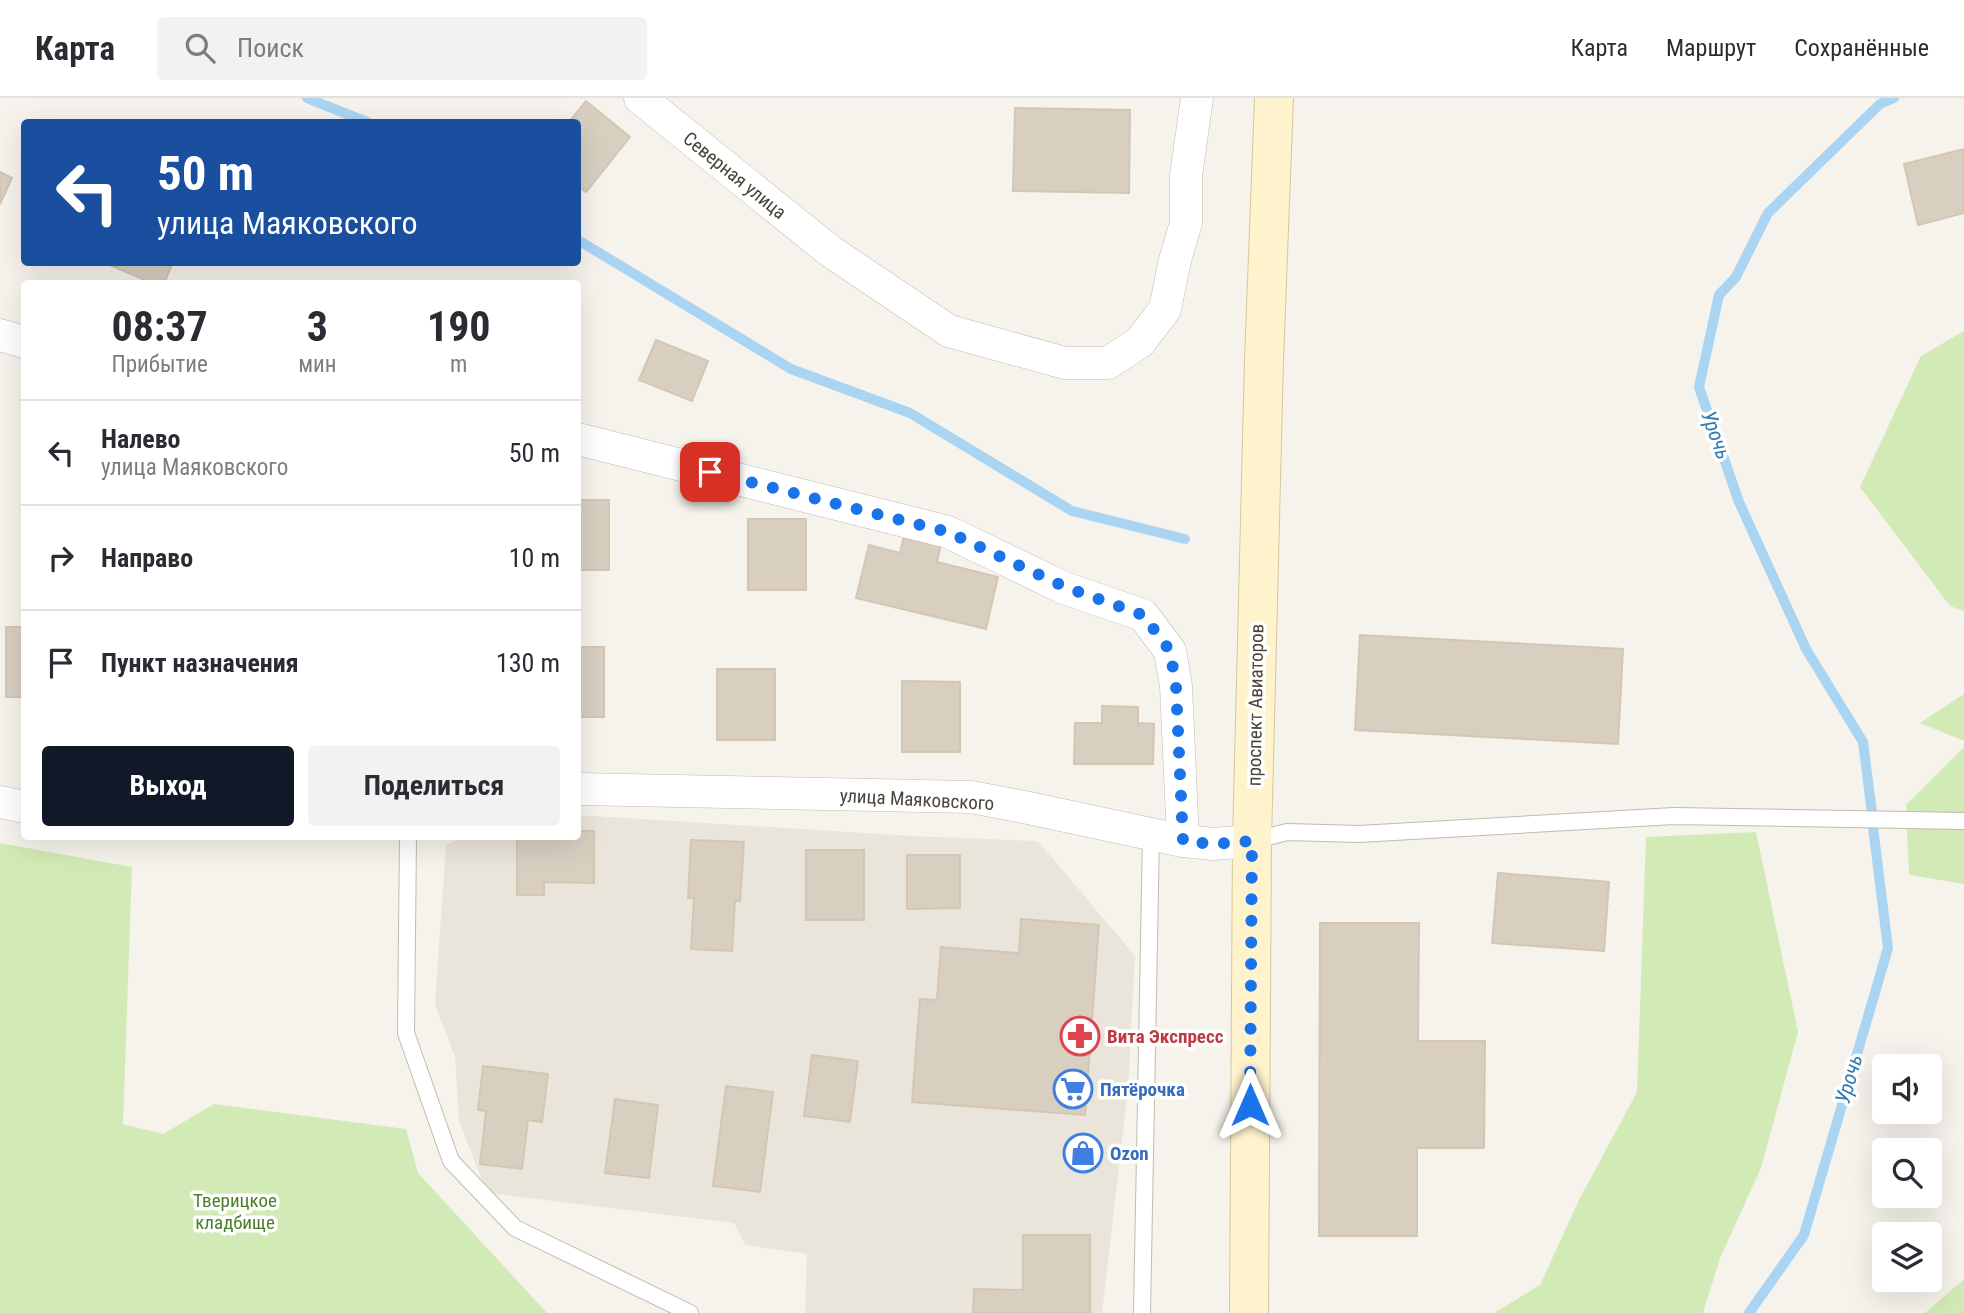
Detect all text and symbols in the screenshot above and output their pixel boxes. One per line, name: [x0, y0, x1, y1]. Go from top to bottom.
search box: [157, 17, 647, 80]
text: Карта: [35, 29, 115, 68]
icon: search: [181, 29, 219, 67]
text: Поиск: [237, 33, 304, 63]
text: Карта: [1571, 34, 1628, 62]
text: Маршрут: [1666, 34, 1756, 62]
text: Сохранённые: [1794, 34, 1929, 62]
street label: Северная улица: [679, 127, 791, 224]
text: 50 m: [157, 145, 254, 202]
icon: left: [42, 147, 133, 238]
text: улица Маяковского: [157, 204, 417, 242]
text: 08:37: [111, 302, 208, 351]
text: 3: [307, 302, 328, 351]
text: 190: [427, 302, 491, 351]
text: Прибытие: [111, 351, 208, 378]
text: мин: [298, 351, 337, 378]
text: m: [450, 351, 467, 378]
water label: Урочь: [1696, 407, 1736, 463]
text: Налево: [101, 424, 181, 454]
icon: left: [42, 434, 80, 472]
text: 50 m: [509, 438, 560, 468]
pin: [680, 442, 740, 502]
icon: arrive: [691, 453, 729, 491]
text: улица Маяковского: [101, 454, 288, 481]
icon: right: [42, 539, 80, 577]
text: Направо: [101, 543, 193, 573]
text: 10 m: [509, 543, 560, 573]
street label: проспект Авиаторов: [1243, 624, 1268, 786]
icon: arrive: [42, 644, 80, 682]
text: Пункт назначения: [101, 648, 299, 678]
text: 130 m: [496, 648, 560, 678]
button: Выход: [42, 746, 294, 826]
button: Поделиться: [308, 746, 560, 826]
street label: улица Маяковского: [839, 784, 995, 815]
pharmacy icon: Вита Экспресс: [1059, 1015, 1101, 1057]
place label: Вита Экспресс: [1107, 1025, 1224, 1048]
water label: Урочь: [1831, 1052, 1867, 1106]
map controls: [1872, 1054, 1942, 1292]
button: sound: [1872, 1054, 1942, 1124]
supermarket icon: Пятёрочка: [1052, 1068, 1094, 1110]
position arrow: [1213, 1068, 1287, 1142]
place label: Пятёрочка: [1100, 1078, 1185, 1101]
shop icon: Ozon: [1062, 1132, 1104, 1174]
button: search: [1872, 1138, 1942, 1208]
place label: Ozon: [1110, 1142, 1149, 1165]
park label: Тверицкое кладбище: [193, 1189, 277, 1234]
button: layers: [1872, 1222, 1942, 1292]

